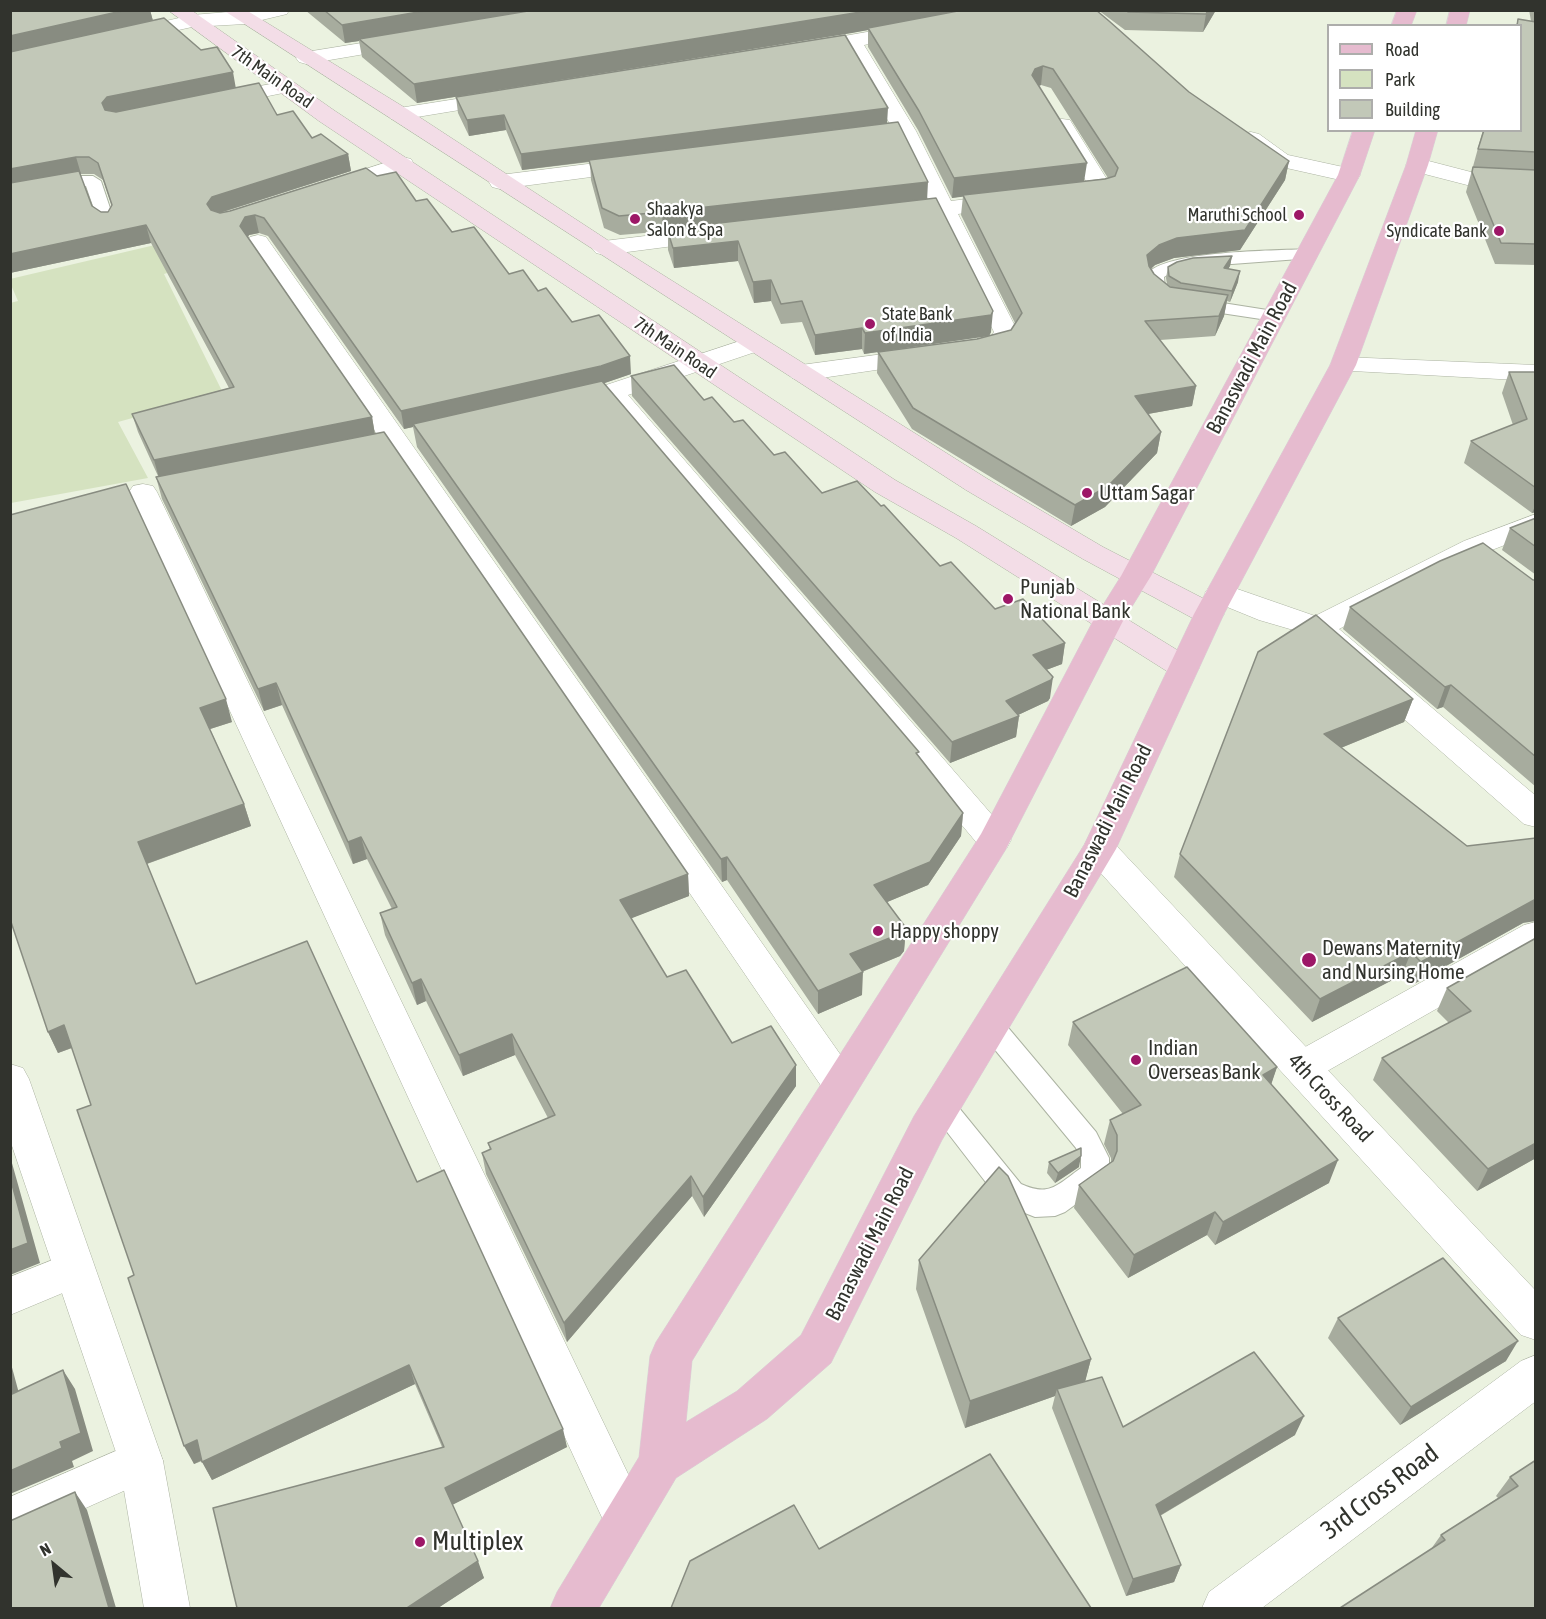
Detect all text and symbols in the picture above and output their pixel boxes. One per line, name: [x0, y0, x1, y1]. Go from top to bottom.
legend: [1327, 24, 1522, 132]
text: Road: [1385, 39, 1419, 60]
street label: 7th Main Road: [227, 41, 317, 113]
text: Park: [1385, 69, 1415, 90]
text: Building: [1385, 99, 1440, 120]
place label: Shaakya Salon & Spa: [647, 198, 723, 240]
place label: Maruthi School: [1187, 204, 1287, 226]
marker: Maruthi School: [1292, 208, 1306, 222]
marker: Shaakya Salon & Spa: [628, 212, 642, 226]
place label: Syndicate Bank: [1387, 220, 1487, 242]
marker: Syndicate Bank: [1492, 224, 1506, 238]
street label: Banaswadi Main Road: [1201, 278, 1303, 438]
place label: State Bank of India: [882, 303, 952, 346]
street label: 7th Main Road: [630, 312, 720, 384]
marker: State Bank of India: [863, 317, 877, 331]
place label: Uttam Sagar: [1099, 480, 1194, 506]
marker: Uttam Sagar: [1080, 486, 1094, 500]
place label: Punjab National Bank: [1020, 574, 1130, 624]
marker: Punjab National Bank: [1001, 592, 1015, 606]
street label: Banaswadi Main Road: [1058, 740, 1158, 902]
place label: Happy shoppy: [890, 918, 999, 944]
marker: Happy shoppy: [871, 924, 885, 938]
place label: Dewans Maternity and Nursing Home: [1322, 935, 1465, 985]
marker: Dewans Maternity and Nursing Home: [1300, 951, 1318, 969]
place label: Indian Overseas Bank: [1148, 1035, 1261, 1085]
street label: 4th Cross Road: [1282, 1048, 1378, 1148]
marker: Indian Overseas Bank: [1129, 1053, 1143, 1067]
street label: Banaswadi Main Road: [820, 1163, 920, 1325]
street label: 3rd Cross Road: [1315, 1438, 1445, 1546]
place label: Multiplex: [432, 1526, 523, 1558]
north arrow: [24, 1535, 84, 1595]
marker: Multiplex: [413, 1535, 427, 1549]
text: N: [37, 1539, 54, 1559]

